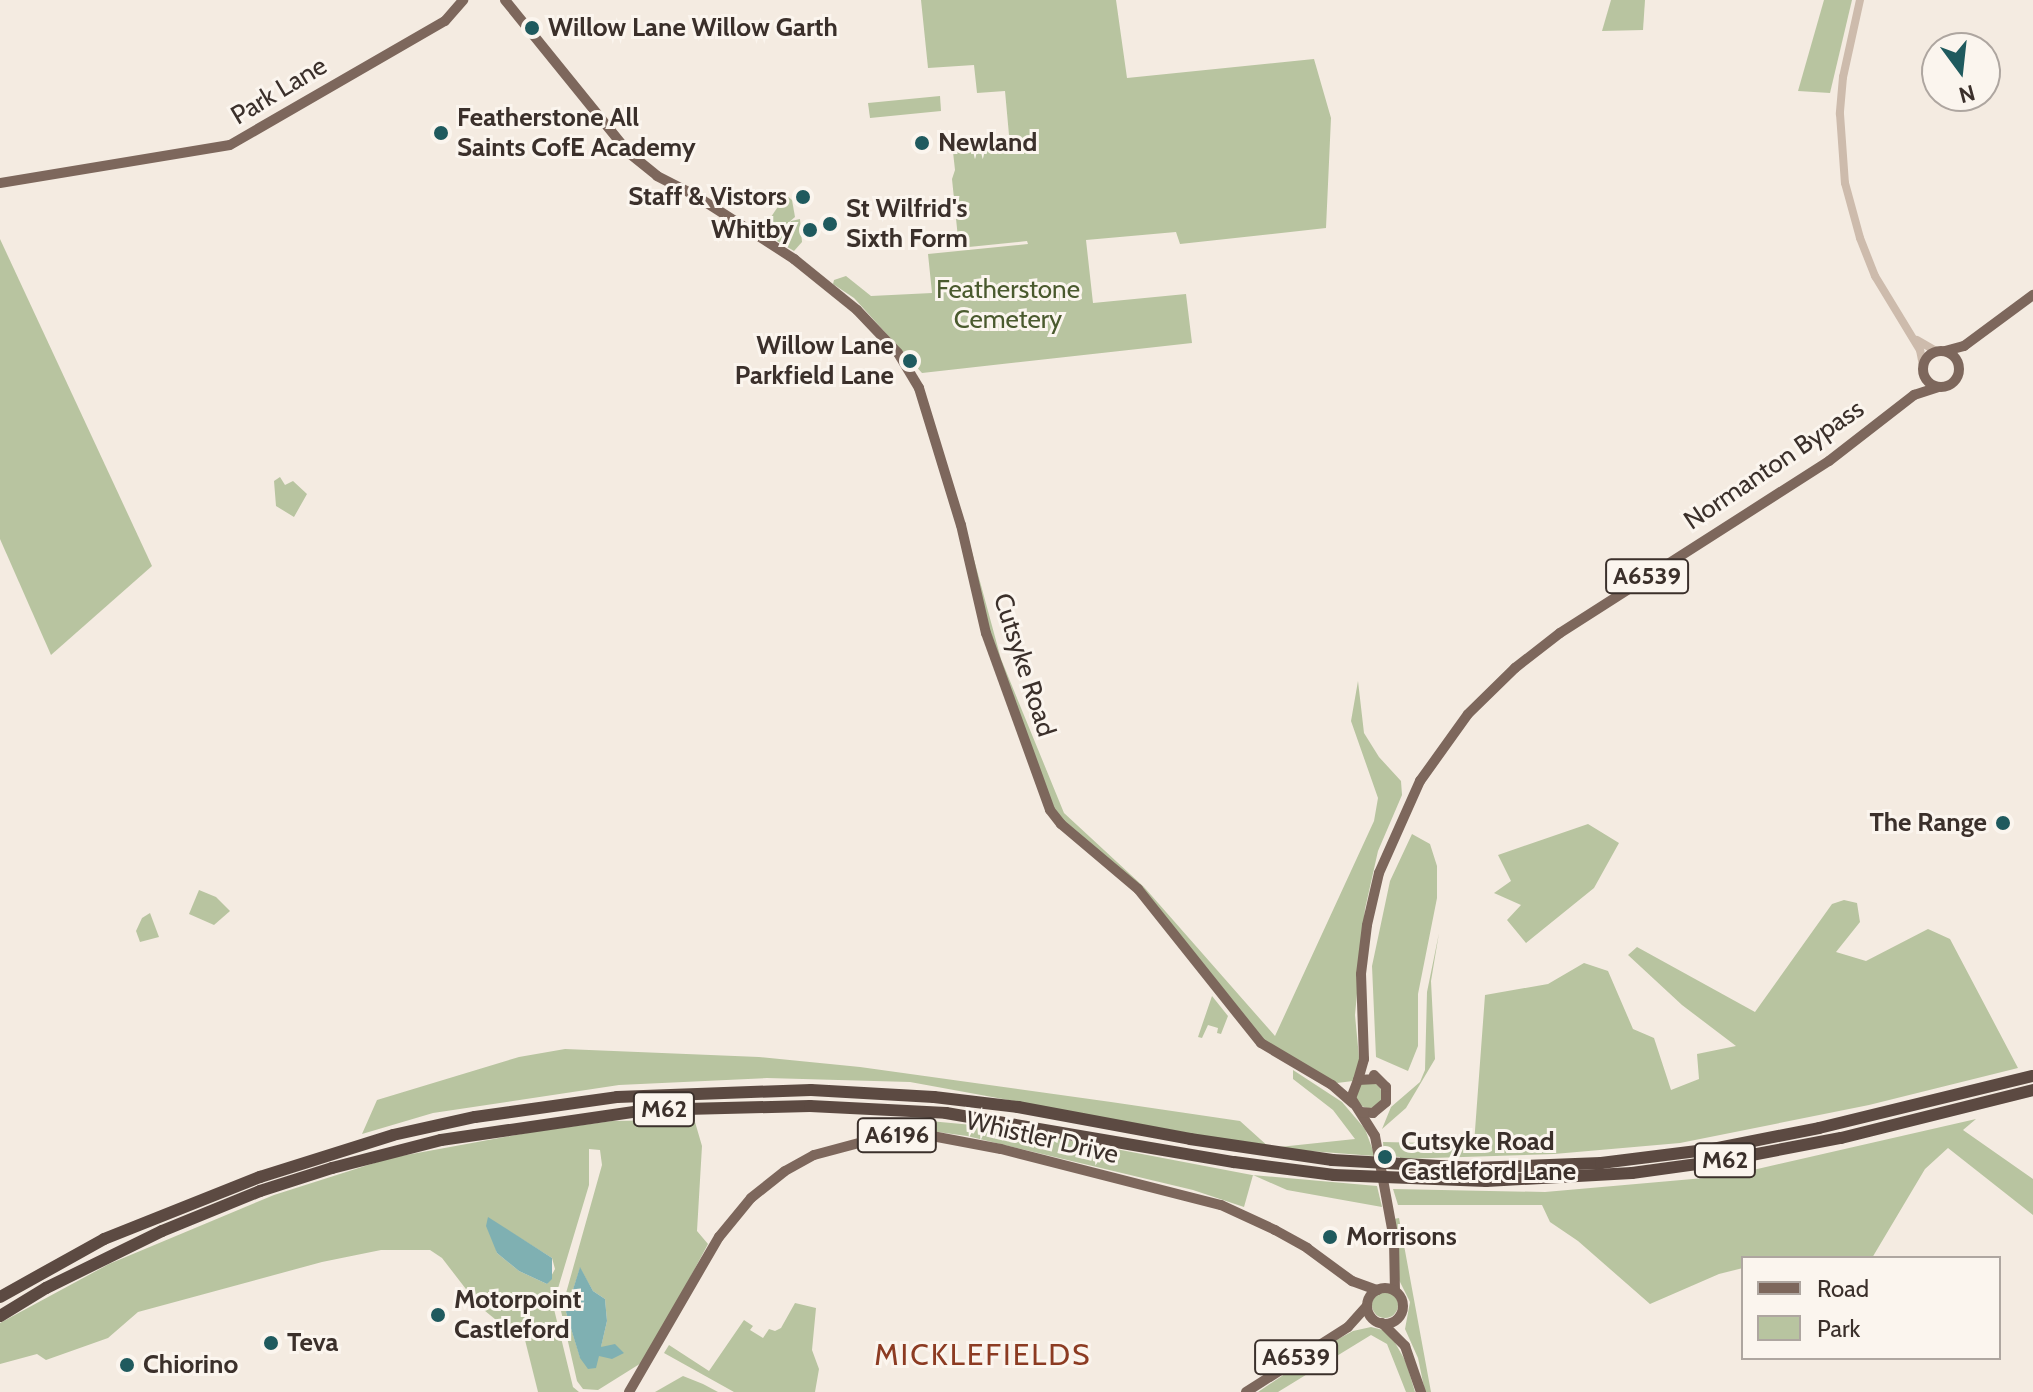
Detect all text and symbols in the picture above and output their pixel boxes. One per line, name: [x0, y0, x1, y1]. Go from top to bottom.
place label: Willow Lane Willow Garth: [548, 12, 838, 44]
marker: Willow Lane Willow Garth: [523, 19, 541, 37]
north arrow: [1921, 32, 2001, 112]
street label: Park Lane: [226, 50, 332, 132]
text: N: [1956, 79, 1978, 109]
place label: Featherstone All Saints CofE Academy: [457, 102, 696, 164]
marker: Featherstone All Saints CofE Academy: [432, 124, 450, 142]
place label: Newland: [938, 127, 1037, 159]
marker: Newland: [913, 134, 931, 152]
place label: Staff & Vistors: [628, 181, 787, 213]
marker: Staff & Vistors: [794, 188, 812, 206]
place label: St Wilfrid's Sixth Form: [846, 193, 968, 254]
place label: Whitby: [711, 214, 794, 246]
marker: St Wilfrid's Sixth Form: [821, 215, 839, 233]
marker: Whitby: [801, 221, 819, 239]
park label: Featherstone Cemetery: [936, 274, 1080, 336]
place label: Willow Lane Parkfield Lane: [735, 330, 894, 392]
marker: Willow Lane Parkfield Lane: [901, 352, 919, 370]
street label: Normanton Bypass: [1678, 393, 1870, 537]
road number: A6539: [1605, 556, 1689, 596]
street label: Cutsyke Road: [986, 590, 1062, 740]
place label: The Range: [1869, 807, 1987, 839]
marker: The Range: [1994, 814, 2012, 832]
road number: M62: [632, 1089, 696, 1129]
street label: Whistler Drive: [963, 1105, 1121, 1171]
road number: A6196: [855, 1115, 939, 1155]
place label: Cutsyke Road Castleford Lane: [1401, 1126, 1576, 1188]
road number: M62: [1693, 1140, 1757, 1180]
marker: Cutsyke Road Castleford Lane: [1376, 1148, 1394, 1166]
place label: Morrisons: [1346, 1221, 1457, 1253]
marker: Morrisons: [1321, 1228, 1339, 1246]
legend: [1741, 1256, 2001, 1360]
text: Road: [1817, 1274, 1869, 1303]
place label: Motorpoint Castleford: [454, 1284, 581, 1346]
marker: Motorpoint Castleford: [429, 1306, 447, 1324]
text: Park: [1817, 1314, 1860, 1343]
place label: Teva: [287, 1327, 338, 1359]
marker: Teva: [262, 1334, 280, 1352]
district label: MICKLEFIELDS: [874, 1337, 1092, 1373]
road number: A6539: [1254, 1337, 1338, 1377]
place label: Chiorino: [143, 1349, 238, 1381]
marker: Chiorino: [118, 1356, 136, 1374]

